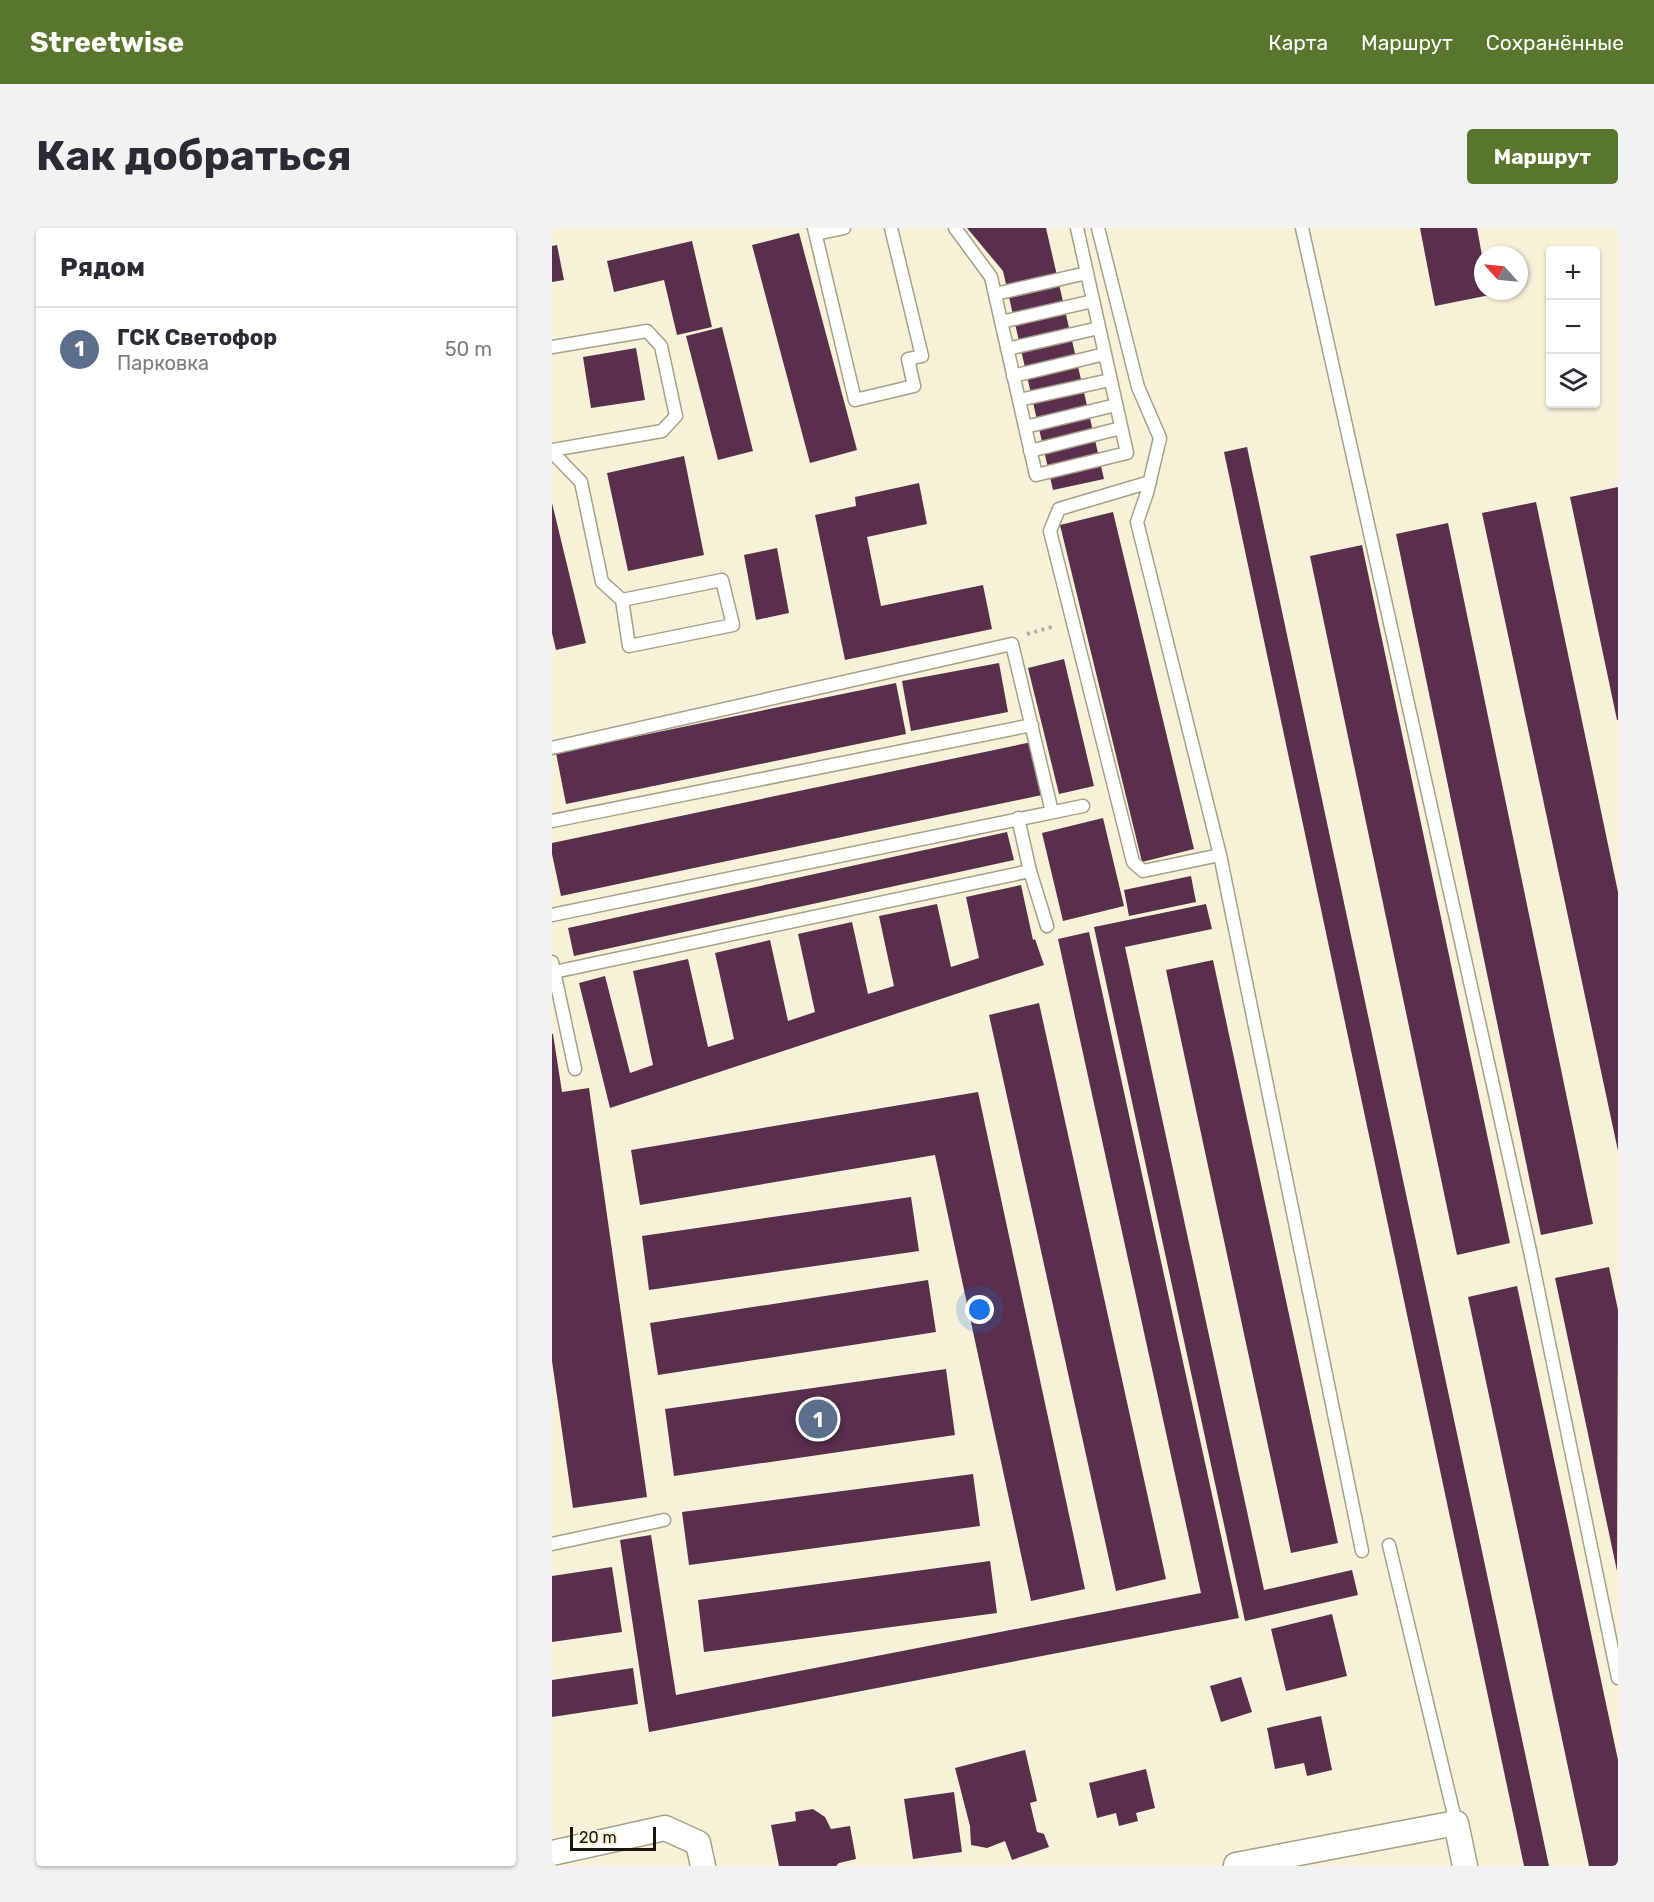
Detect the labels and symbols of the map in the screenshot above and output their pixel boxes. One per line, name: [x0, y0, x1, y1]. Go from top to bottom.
north arrow: [1474, 246, 1528, 300]
your location: [965, 1295, 994, 1324]
pin: 1: [798, 1396, 838, 1442]
scale bar: [570, 1824, 656, 1852]

